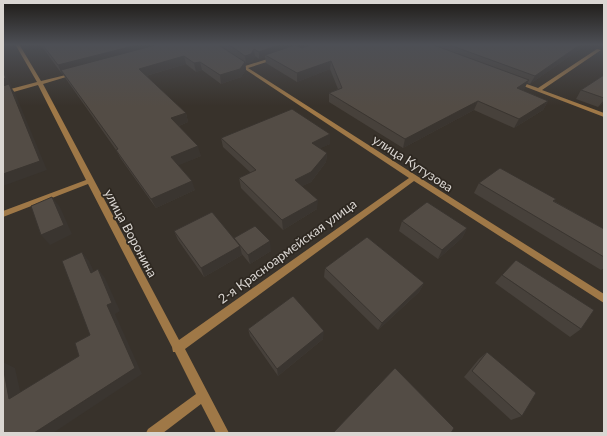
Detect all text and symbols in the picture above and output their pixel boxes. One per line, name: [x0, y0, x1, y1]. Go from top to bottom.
street label: улица Кутузова: [370, 131, 456, 195]
street label: улица Воронина: [101, 186, 161, 280]
street label: 2-я Красноармейская улица: [215, 195, 359, 307]

